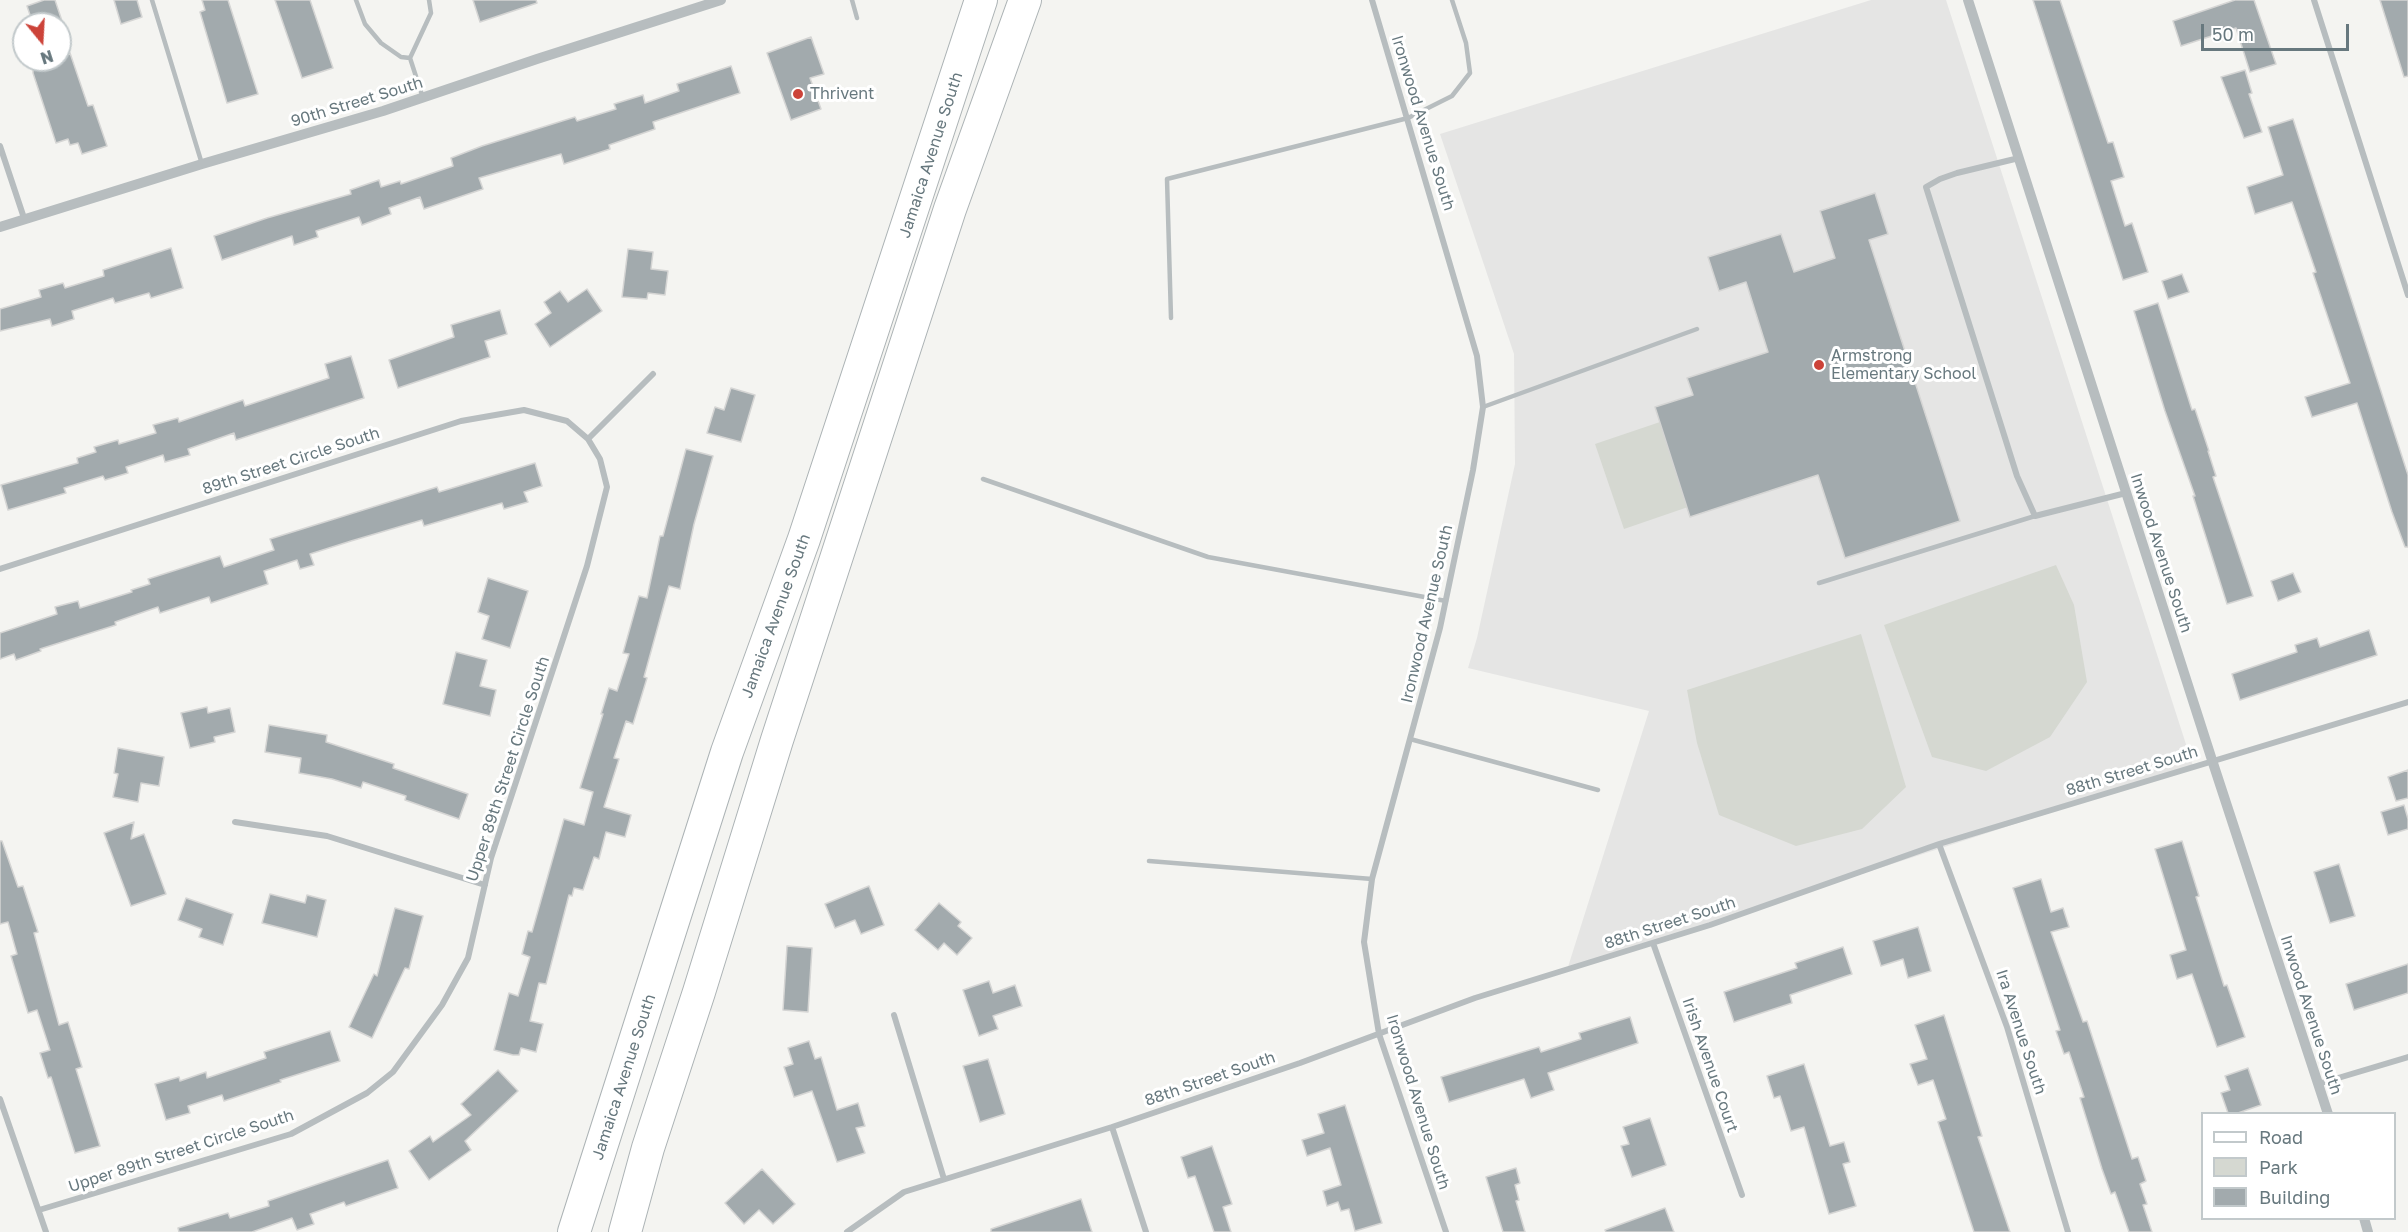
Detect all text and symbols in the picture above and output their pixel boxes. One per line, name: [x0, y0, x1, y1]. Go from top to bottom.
north arrow: [12, 12, 72, 72]
scale bar: [2204, 12, 2352, 50]
text: 50 m: [2212, 23, 2254, 45]
street label: Ironwood Avenue South: [1387, 33, 1459, 213]
text: N: [38, 46, 56, 69]
street label: Jamaica Avenue South: [895, 70, 967, 240]
street label: 90th Street South: [289, 73, 425, 131]
place label: Thrivent: [810, 84, 874, 104]
marker: Thrivent: [791, 87, 805, 101]
place label: Armstrong Elementary School: [1831, 346, 1976, 384]
marker: Armstrong Elementary School: [1812, 358, 1826, 372]
street label: 89th Street Circle South: [200, 423, 382, 499]
street label: Inwood Avenue South: [2126, 471, 2196, 635]
street label: Ironwood Avenue South: [1397, 523, 1457, 705]
street label: Jamaica Avenue South: [737, 531, 815, 701]
street label: Upper 89th Street Circle South: [462, 654, 554, 884]
street label: 88th Street South: [2064, 742, 2200, 800]
street label: 88th Street South: [1602, 893, 1738, 953]
street label: Inwood Avenue South: [2276, 933, 2346, 1097]
street label: Ira Avenue South: [1992, 967, 2050, 1097]
street label: Jamaica Avenue South: [588, 992, 660, 1162]
street label: Irish Avenue Court: [1678, 995, 1742, 1135]
street label: Ironwood Avenue South: [1382, 1012, 1454, 1192]
street label: 88th Street South: [1142, 1048, 1278, 1110]
street label: Upper 89th Street Circle South: [66, 1105, 296, 1197]
legend: [2201, 1112, 2396, 1220]
text: Road: [2259, 1126, 2303, 1148]
text: Park: [2259, 1156, 2298, 1178]
text: Building: [2259, 1186, 2330, 1208]

